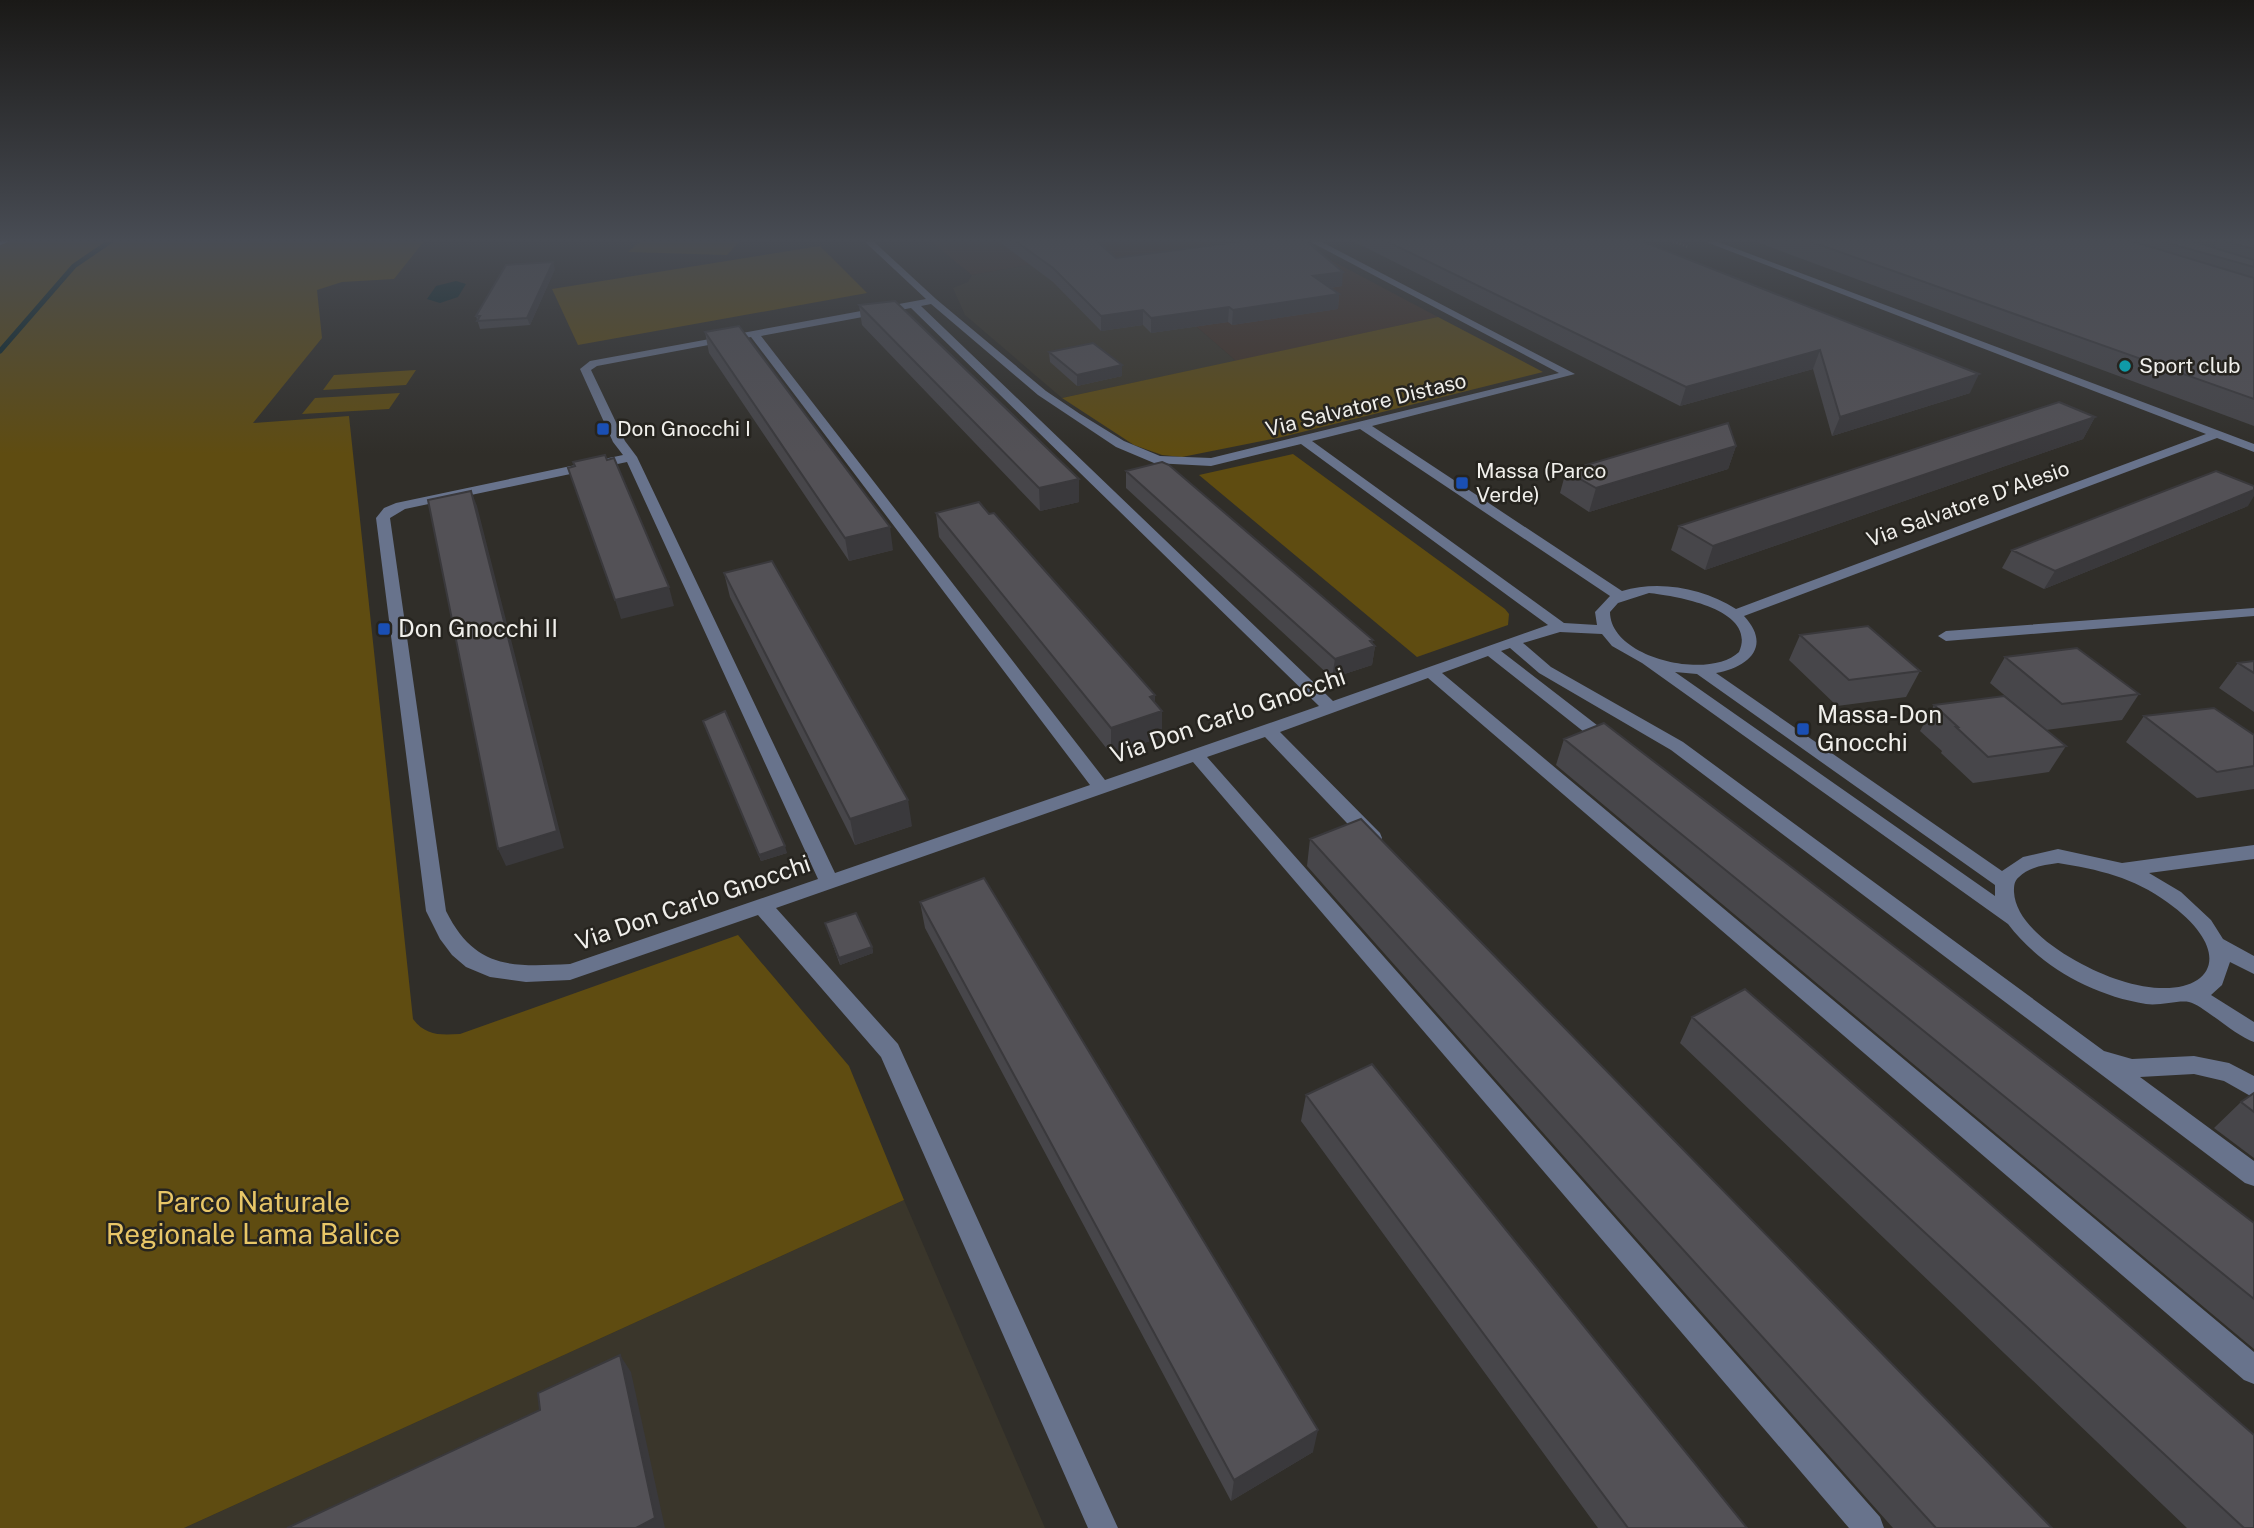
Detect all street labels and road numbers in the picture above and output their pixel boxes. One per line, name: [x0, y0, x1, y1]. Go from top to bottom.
street label: Via Salvatore Distaso: [1263, 367, 1469, 442]
street label: Via Salvatore D'Alesio: [1863, 455, 2073, 552]
street label: Via Don Carlo Gnocchi: [1107, 662, 1349, 768]
street label: Via Don Carlo Gnocchi: [572, 849, 814, 955]

